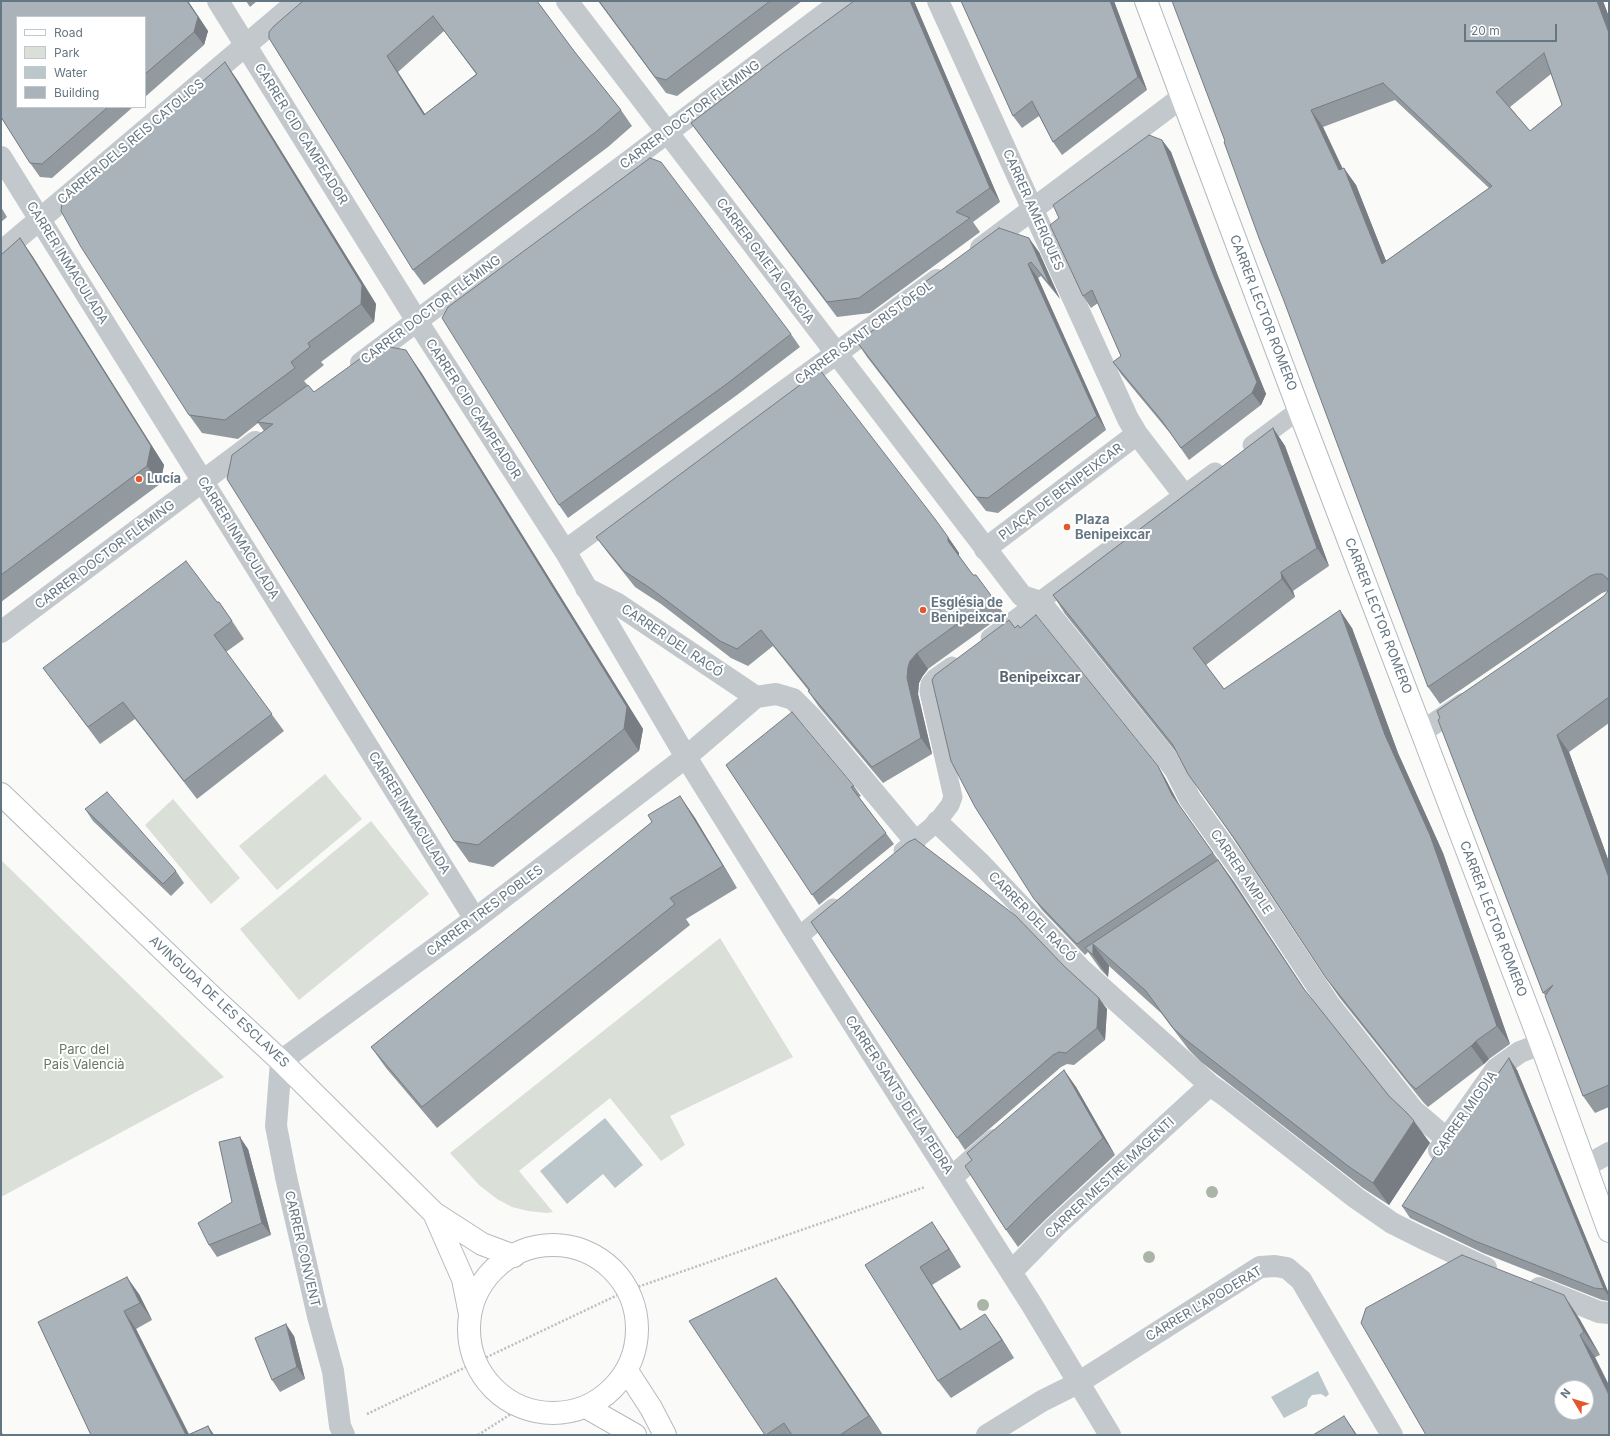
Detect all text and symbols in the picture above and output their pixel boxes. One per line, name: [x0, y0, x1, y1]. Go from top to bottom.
legend: [16, 16, 146, 108]
scale bar: [1466, 16, 1559, 42]
text: 20 m: [1471, 23, 1500, 38]
text: Road: [54, 25, 83, 40]
text: Park: [54, 45, 80, 60]
street label: CARRER DOCTOR FLÈMING: [617, 57, 763, 173]
street label: CARRER CID CAMPEADOR: [251, 61, 351, 207]
text: Water: [54, 65, 87, 80]
street label: CARRER DELS REIS CATOLICS: [54, 76, 208, 208]
text: Building: [54, 85, 99, 100]
street label: CARRER AMERIQUES: [999, 147, 1067, 273]
street label: CARRER GAIETÀ GARCIA: [713, 195, 817, 327]
street label: CARRER INMACULADA: [23, 199, 111, 327]
street label: CARRER LECTOR ROMERO: [1226, 233, 1300, 393]
street label: CARRER DOCTOR FLÈMING: [358, 252, 504, 368]
street label: CARRER SANT CRISTÒFOL: [792, 278, 936, 388]
street label: CARRER CID CAMPEADOR: [422, 336, 524, 482]
street label: PLAÇA DE BENIPEIXCAR: [996, 440, 1126, 544]
place label: Lucía: [147, 471, 181, 487]
marker: Lucía: [134, 474, 144, 484]
street label: CARRER INMACULADA: [194, 474, 282, 602]
street label: CARRER DOCTOR FLÈMING: [32, 497, 178, 613]
place label: Plaza Benipeixcar: [1075, 512, 1150, 543]
marker: Plaza Benipeixcar: [1062, 522, 1072, 532]
street label: CARRER LECTOR ROMERO: [1341, 536, 1415, 696]
place label: Església de Benipeixcar: [931, 595, 1006, 626]
street label: CARRER DEL RACÓ: [618, 601, 726, 681]
marker: Església de Benipeixcar: [918, 605, 928, 615]
district label: Benipeixcar: [999, 670, 1081, 686]
street label: CARRER INMACULADA: [365, 749, 453, 877]
street label: CARRER AMPLE: [1207, 827, 1275, 917]
street label: CARRER LECTOR ROMERO: [1456, 839, 1530, 999]
street label: CARRER TRES POBLES: [424, 862, 546, 960]
street label: CARRER DEL RACÓ: [985, 869, 1079, 965]
street label: AVINGUDA DE LES ESCLAVES: [146, 933, 292, 1071]
street label: CARRER SANTS DE LA PEDRA: [842, 1013, 956, 1177]
park label: Parc del País Valencià: [43, 1042, 125, 1073]
street label: CARRER MIGDIA: [1429, 1068, 1501, 1160]
street label: CARRER MESTRE MAGENTI: [1042, 1114, 1178, 1242]
street label: CARRER CONVENT: [281, 1189, 323, 1309]
street label: CARRER L'APODERAT: [1143, 1263, 1265, 1345]
north arrow: [1554, 1380, 1594, 1420]
text: N: [1557, 1386, 1573, 1401]

